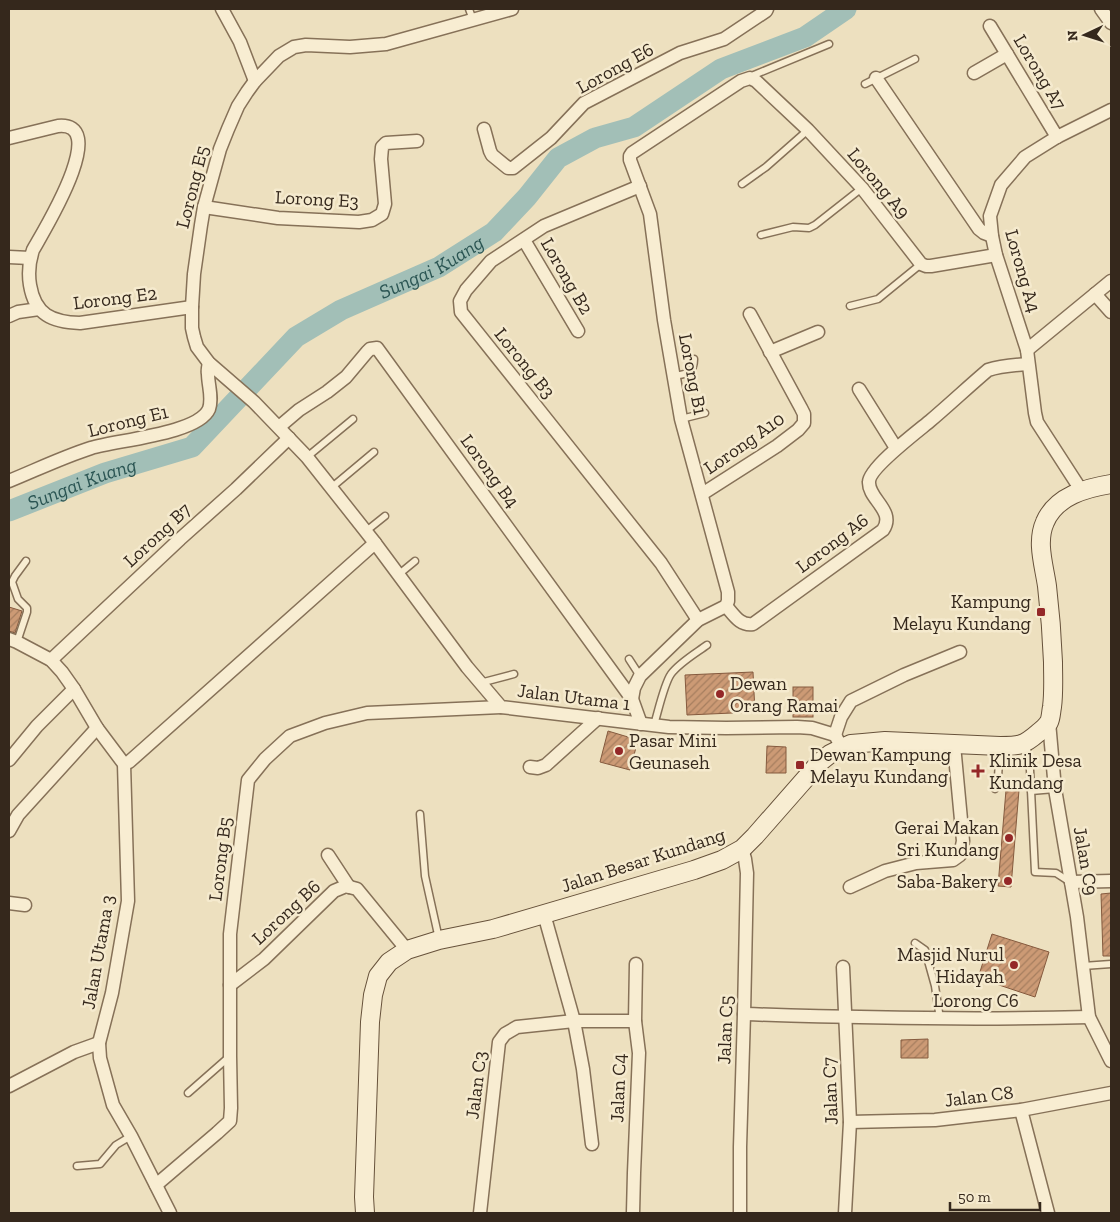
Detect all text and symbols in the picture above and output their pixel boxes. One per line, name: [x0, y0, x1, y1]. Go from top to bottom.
north arrow: [1060, 10, 1110, 60]
street label: Lorong A7: [1009, 30, 1071, 114]
text: N: [1064, 30, 1081, 42]
street label: Lorong E6: [572, 37, 658, 99]
street label: Lorong E5: [171, 143, 213, 231]
street label: Lorong A9: [843, 143, 915, 223]
street label: Lorong E3: [275, 185, 359, 213]
street label: Lorong A4: [1000, 227, 1046, 315]
water label: Sungai Kuang: [375, 229, 489, 304]
street label: Lorong B2: [536, 234, 598, 318]
street label: Lorong E2: [72, 281, 158, 315]
street label: Lorong B3: [490, 323, 560, 403]
street label: Lorong B1: [674, 331, 712, 417]
street label: Lorong E1: [85, 400, 171, 442]
street label: Lorong A10: [699, 407, 789, 479]
street label: Lorong B4: [456, 430, 524, 512]
water label: Sungai Kuang: [24, 452, 140, 515]
street label: Lorong B7: [118, 498, 196, 572]
street label: Lorong A6: [791, 508, 873, 578]
place label: Kampung Melayu Kundang: [893, 590, 1032, 635]
marker: Kampung Melayu Kundang: [1035, 606, 1047, 618]
place label: Dewan Orang Ramai: [730, 672, 838, 717]
street label: Jalan Utama 1: [516, 679, 632, 715]
marker: Dewan Orang Ramai: [714, 688, 726, 700]
place label: Pasar Mini Geunaseh: [629, 729, 717, 774]
place label: Dewan Kampung Melayu Kundang: [810, 743, 952, 788]
marker: Pasar Mini Geunaseh: [613, 745, 625, 757]
place label: Klinik Desa Kundang: [989, 749, 1082, 794]
marker: Dewan Kampung Melayu Kundang: [794, 759, 806, 771]
marker: Klinik Desa Kundang: [971, 764, 985, 778]
street label: Lorong B5: [203, 816, 237, 902]
place label: Gerai Makan Sri Kundang: [894, 816, 1000, 861]
street label: Jalan Besar Kundang: [558, 822, 728, 897]
street label: Jalan C9: [1069, 825, 1103, 897]
marker: Gerai Makan Sri Kundang: [1003, 832, 1015, 844]
place label: Saba-Bakery: [897, 870, 998, 893]
street label: Lorong B6: [247, 875, 325, 949]
marker: Saba-Bakery: [1002, 875, 1014, 887]
street label: Jalan Utama 3: [77, 893, 119, 1011]
place label: Masjid Nurul Hidayah: [897, 943, 1004, 988]
marker: Masjid Nurul Hidayah: [1008, 959, 1020, 971]
street label: Lorong C6: [933, 989, 1019, 1012]
street label: Jalan C5: [712, 995, 738, 1065]
street label: Jalan C3: [460, 1050, 492, 1120]
street label: Jalan C4: [605, 1053, 631, 1123]
street label: Jalan C7: [817, 1057, 843, 1125]
street label: Jalan C8: [943, 1080, 1015, 1112]
scale bar: [950, 1180, 1040, 1212]
text: 50 m: [958, 1188, 991, 1206]

